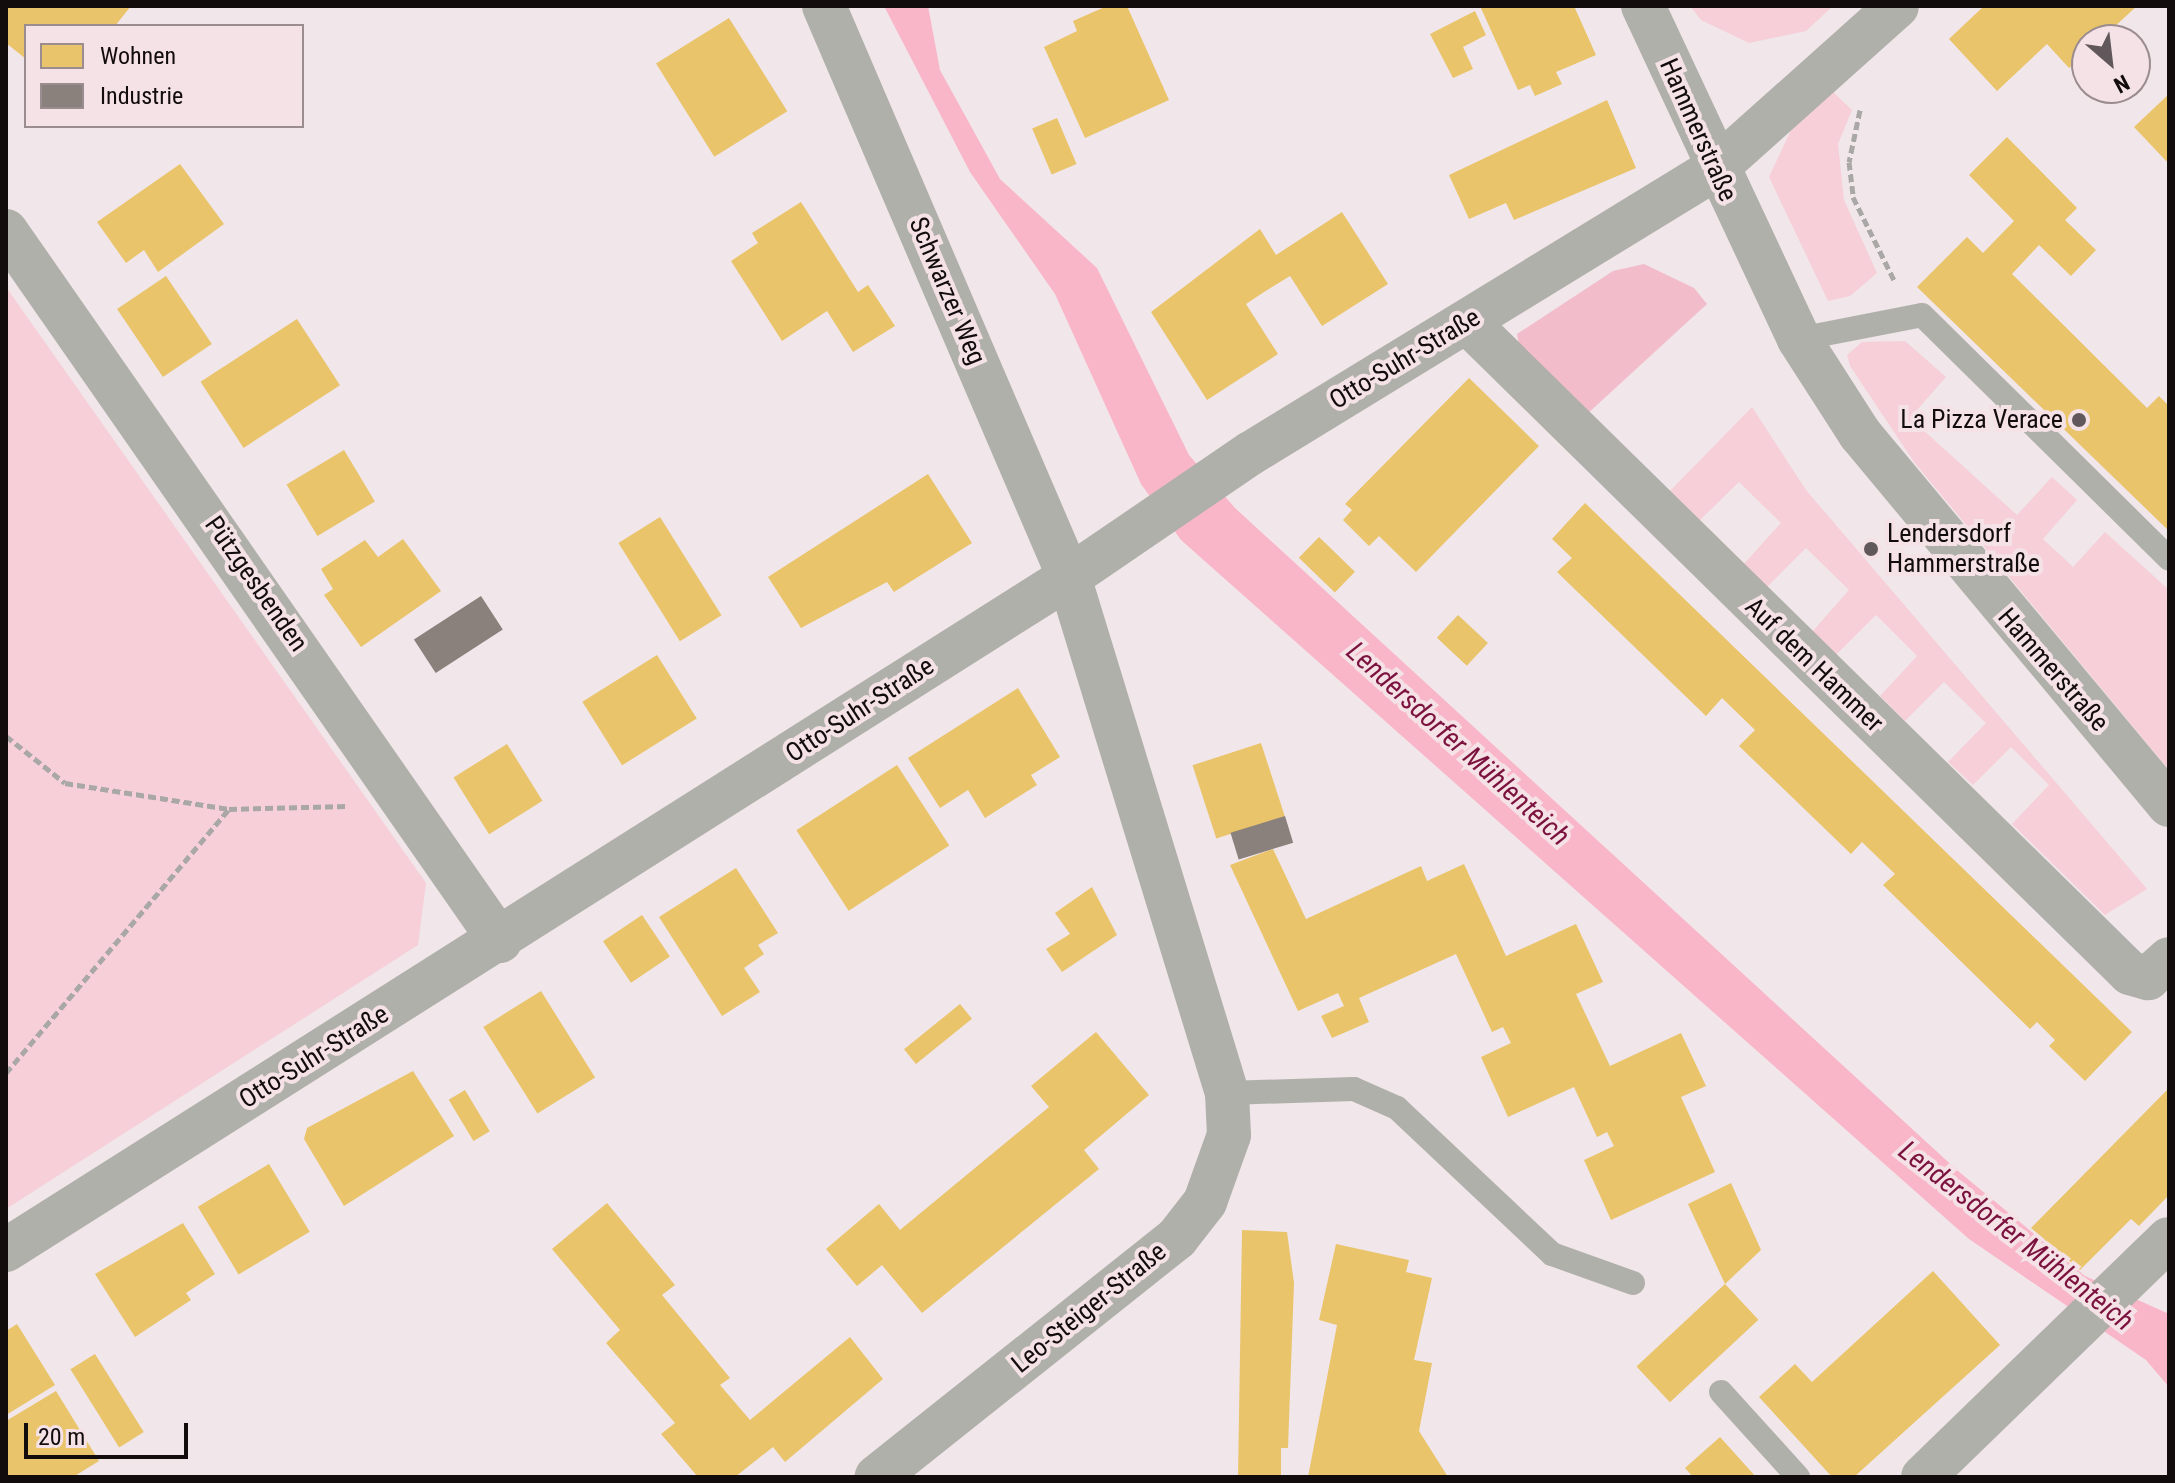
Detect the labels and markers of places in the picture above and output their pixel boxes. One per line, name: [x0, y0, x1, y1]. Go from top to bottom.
place label: La Pizza Verace: [1900, 404, 2063, 436]
marker: La Pizza Verace: [2070, 411, 2088, 429]
place label: Lendersdorf Hammerstraße: [1887, 518, 2040, 580]
marker: Lendersdorf Hammerstraße: [1862, 540, 1880, 558]

